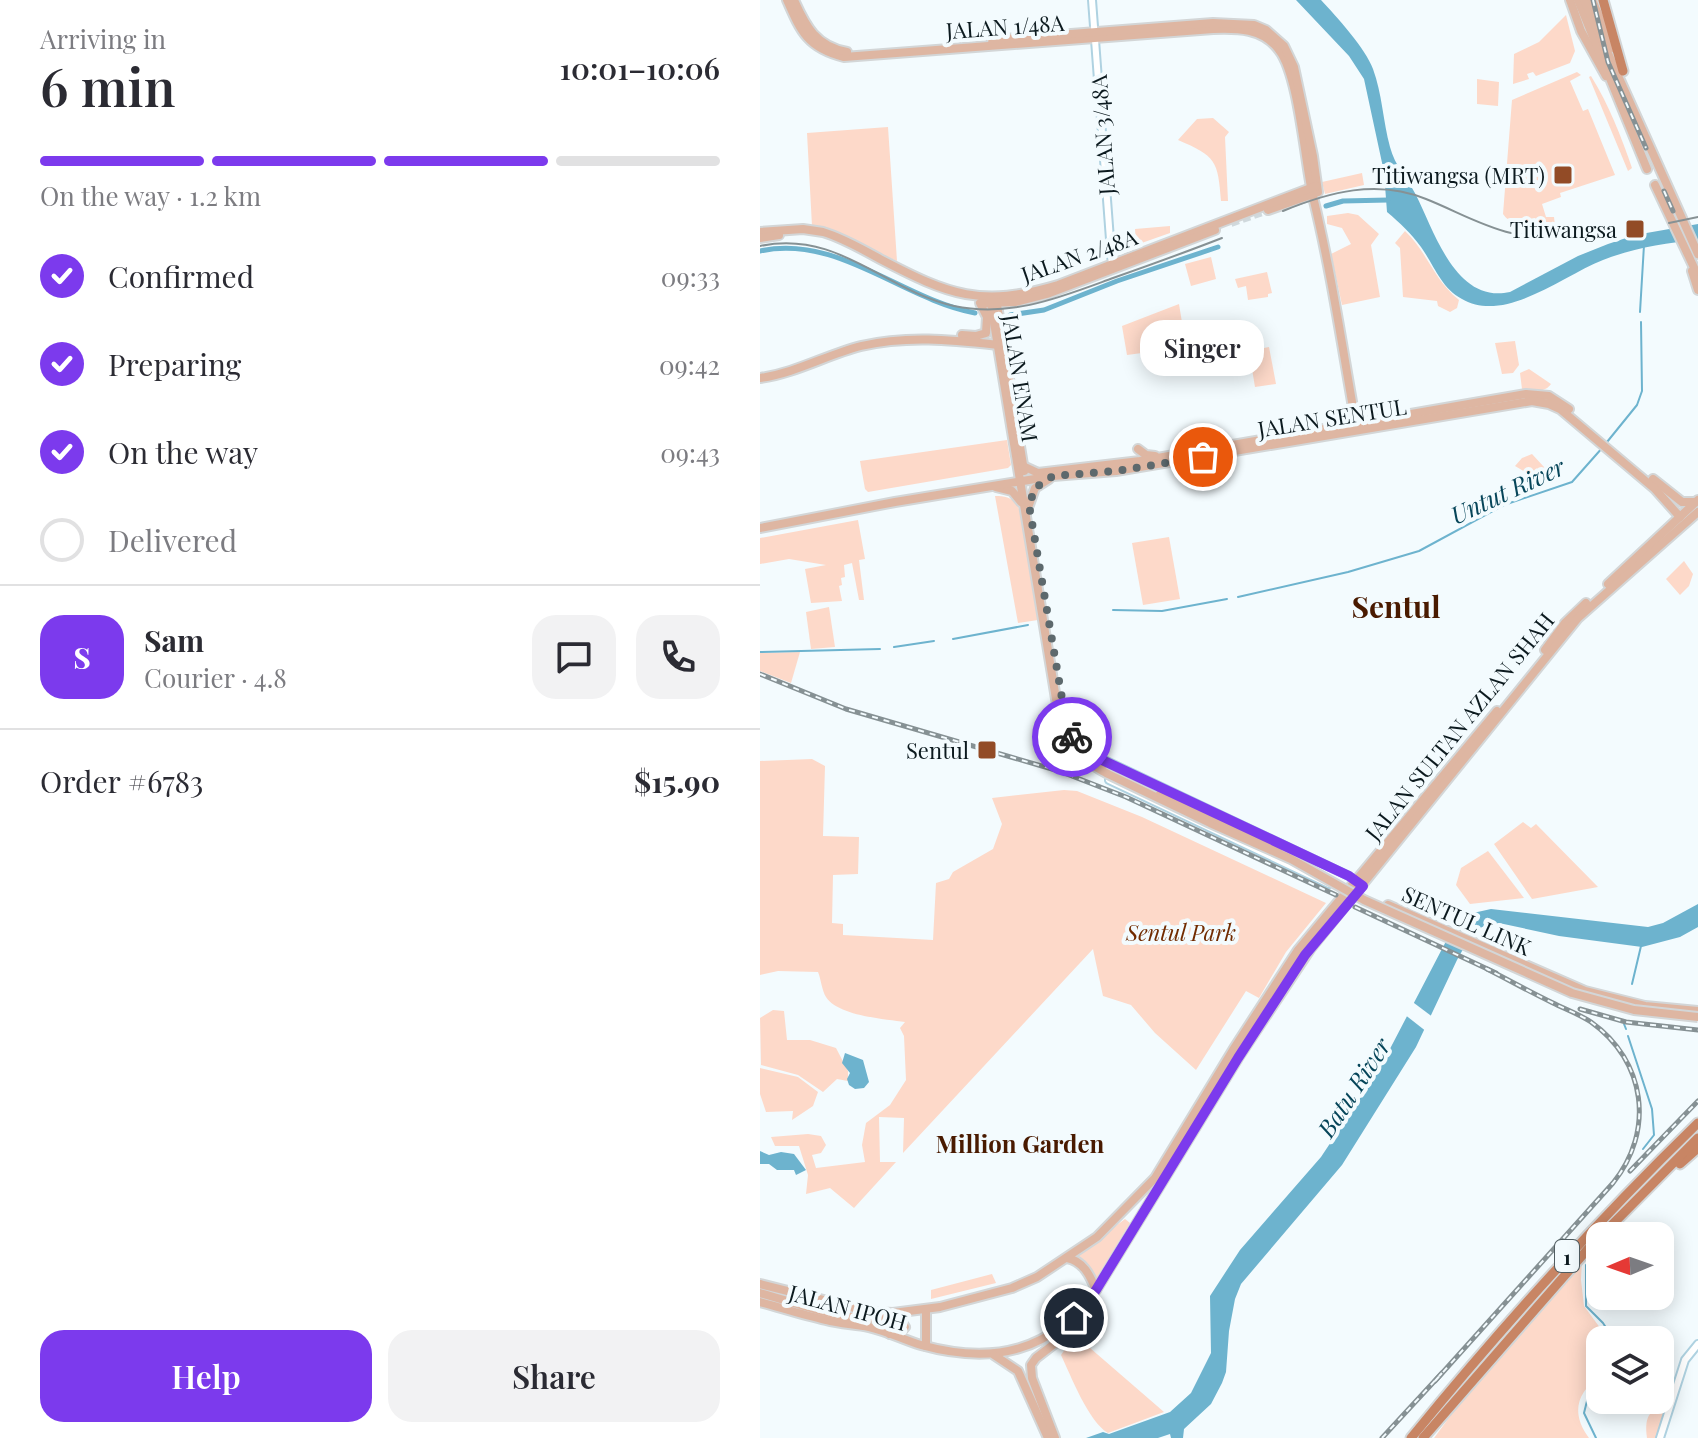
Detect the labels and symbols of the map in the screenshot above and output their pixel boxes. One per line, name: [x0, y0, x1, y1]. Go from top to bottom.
street label: JALAN 1/48A: [944, 7, 1065, 45]
street label: JALAN 3/48A: [1083, 74, 1121, 197]
place label: Titiwangsa (MRT): [1372, 160, 1545, 190]
marker: Titiwangsa (MRT): [1552, 164, 1574, 186]
place label: Titiwangsa: [1510, 214, 1617, 244]
marker: Titiwangsa: [1624, 218, 1646, 240]
street label: JALAN 2/48A: [1016, 221, 1141, 289]
street label: JALAN ENAM: [996, 311, 1046, 444]
callout: Singer: [1141, 321, 1265, 377]
street label: JALAN SENTUL: [1254, 390, 1409, 444]
pin: [1169, 423, 1237, 491]
water label: Untut River: [1445, 449, 1570, 530]
district label: Sentul: [1352, 586, 1440, 626]
street label: JALAN SULTAN AZLAN SHAH: [1357, 606, 1560, 847]
courier: [1032, 697, 1112, 777]
place label: Sentul: [906, 735, 969, 765]
marker: Sentul: [976, 739, 998, 761]
street label: SENTUL LINK: [1398, 878, 1537, 962]
park label: Sentul Park: [1125, 917, 1236, 947]
water label: Batu River: [1309, 1031, 1397, 1144]
district label: Million Garden: [936, 1127, 1104, 1159]
north arrow: [1586, 1222, 1674, 1310]
road number: 1: [1555, 1240, 1579, 1272]
street label: JALAN IPOH: [785, 1277, 910, 1337]
pin: [1040, 1284, 1108, 1352]

